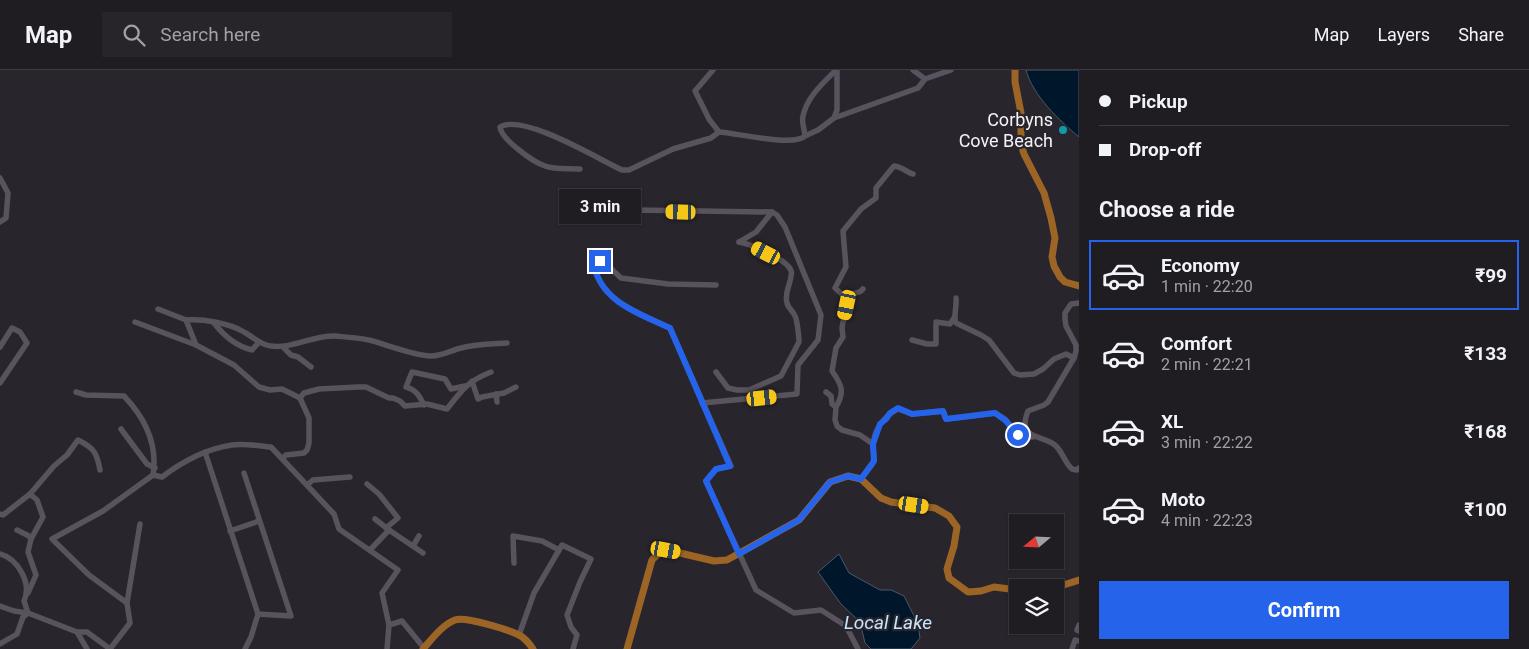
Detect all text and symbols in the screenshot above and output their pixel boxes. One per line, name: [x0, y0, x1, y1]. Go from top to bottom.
search box: [102, 12, 452, 57]
text: Map: [25, 21, 72, 49]
icon: search: [120, 21, 148, 49]
text: Search here: [160, 23, 260, 46]
text: Map: [1314, 24, 1349, 45]
text: Layers: [1377, 24, 1430, 45]
text: Share: [1458, 24, 1504, 45]
text: Pickup: [1129, 90, 1188, 113]
place label: Corbyns Cove Beach: [959, 109, 1053, 151]
marker: Corbyns Cove Beach: [1057, 124, 1069, 136]
text: Drop-off: [1129, 138, 1201, 161]
callout: 3 min: [559, 189, 641, 224]
text: 3 min: [580, 197, 620, 216]
text: Choose a ride: [1099, 197, 1235, 222]
car: [665, 204, 696, 220]
car: [749, 240, 782, 266]
route end: [589, 250, 611, 272]
icon: car: [1101, 253, 1146, 298]
text: Economy: [1161, 254, 1240, 277]
text: ₹99: [1475, 264, 1507, 287]
text: 1 min · 22:20: [1161, 277, 1253, 296]
car: [836, 289, 857, 321]
icon: car: [1101, 331, 1146, 376]
text: Comfort: [1161, 332, 1232, 355]
text: ₹133: [1464, 342, 1507, 365]
text: 2 min · 22:21: [1161, 355, 1253, 374]
car: [746, 389, 777, 407]
icon: car: [1101, 409, 1146, 454]
text: XL: [1161, 410, 1183, 433]
text: ₹168: [1464, 420, 1507, 443]
route start: [1007, 424, 1029, 446]
text: 3 min · 22:22: [1161, 433, 1253, 452]
icon: car: [1101, 487, 1146, 532]
text: Moto: [1161, 488, 1205, 511]
car: [898, 495, 929, 515]
text: ₹100: [1464, 498, 1507, 521]
text: 4 min · 22:23: [1161, 511, 1253, 530]
north arrow: [1009, 514, 1064, 569]
map controls: [1009, 514, 1064, 634]
car: [649, 540, 682, 560]
button: layers: [1009, 579, 1064, 634]
button: Confirm: [1099, 581, 1509, 639]
water label: Local Lake: [844, 611, 932, 634]

